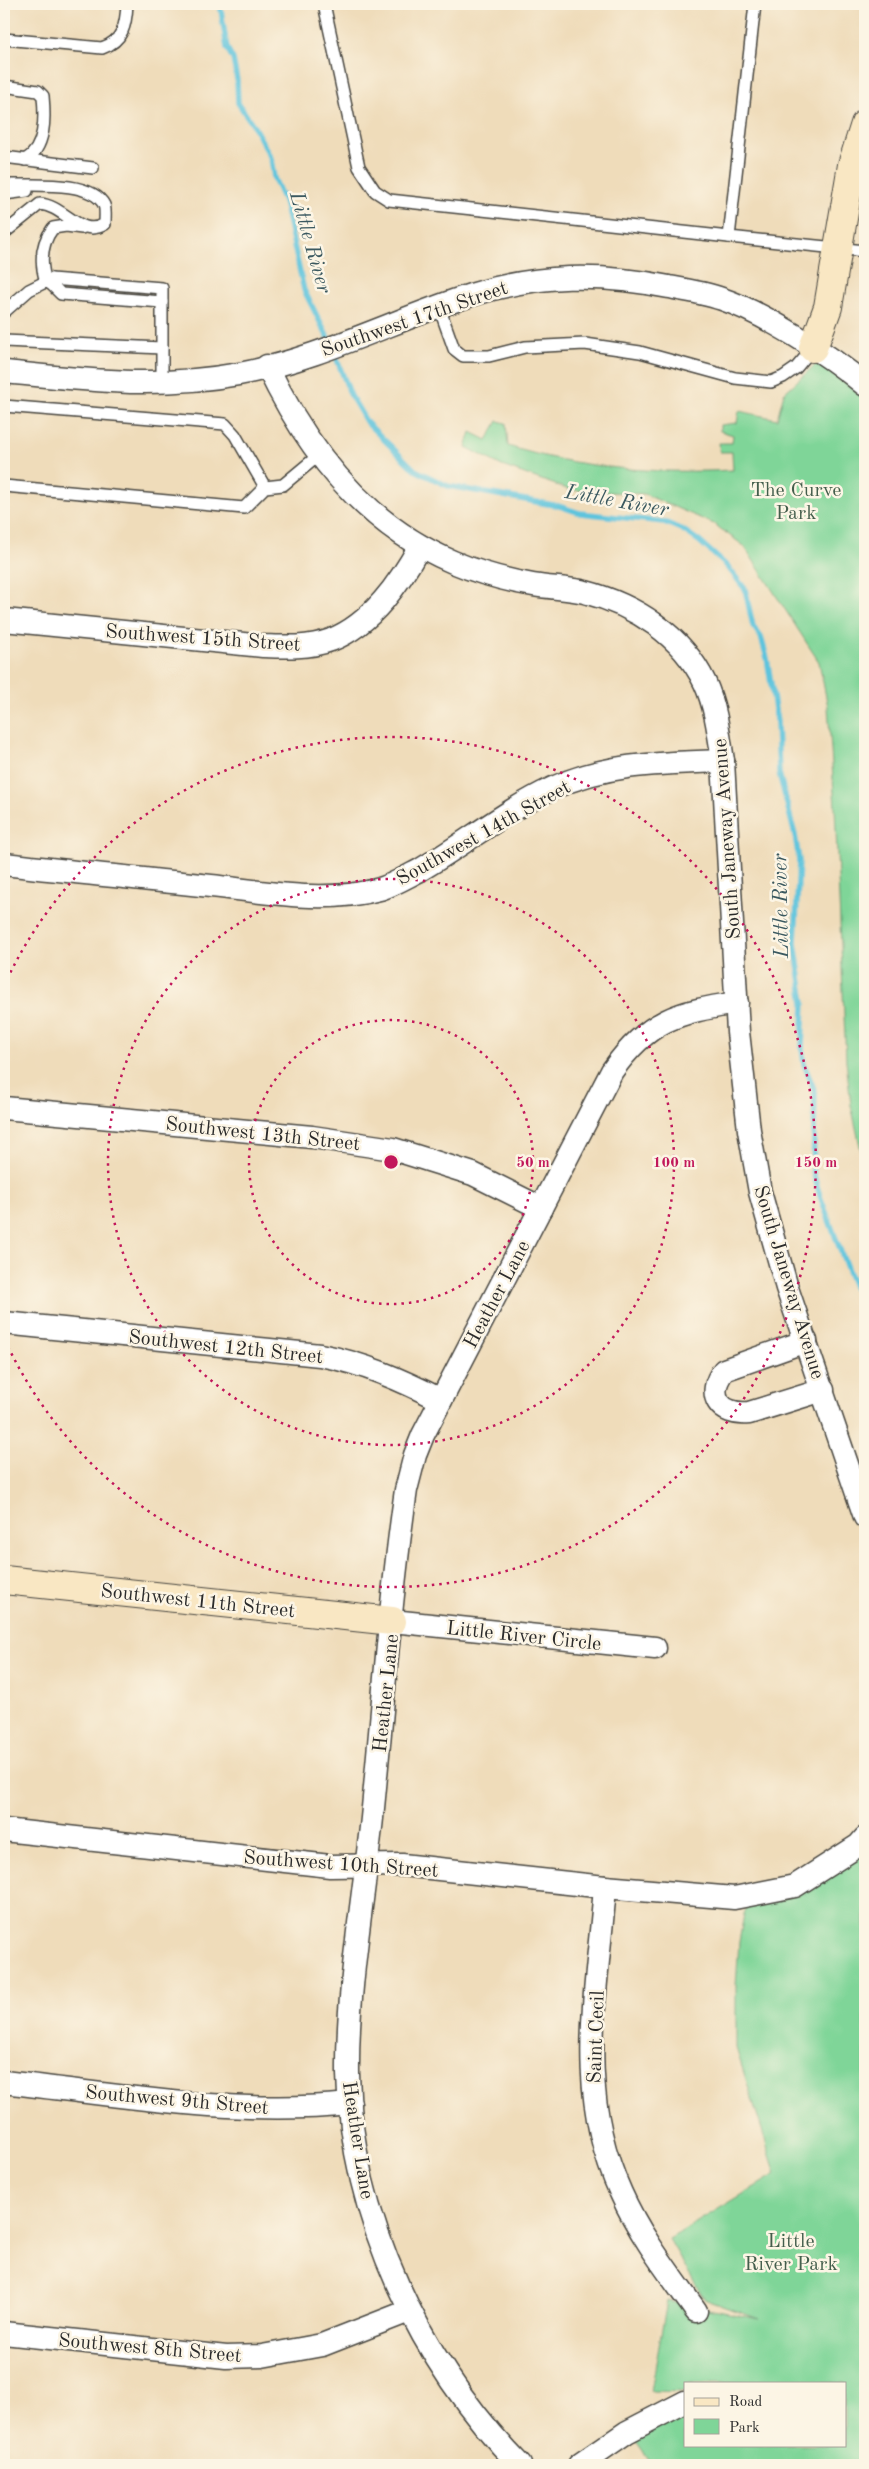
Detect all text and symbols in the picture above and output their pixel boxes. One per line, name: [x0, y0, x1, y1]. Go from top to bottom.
water label: Little River: [285, 188, 334, 297]
street label: Southwest 17th Street: [319, 279, 510, 361]
park label: The Curve Park: [750, 481, 842, 524]
water label: Little River: [562, 482, 671, 521]
street label: Southwest 15th Street: [105, 622, 301, 656]
street label: South Janeway Avenue: [711, 738, 745, 940]
street label: Southwest 14th Street: [394, 778, 574, 890]
water label: Little River: [770, 852, 793, 960]
street label: Southwest 13th Street: [164, 1115, 361, 1155]
centre of rings: [382, 1153, 400, 1171]
text: 50 m: [516, 1156, 550, 1171]
text: 100 m: [653, 1156, 695, 1171]
text: 150 m: [795, 1156, 837, 1171]
street label: South Janeway Avenue: [749, 1183, 827, 1382]
street label: Heather Lane: [461, 1238, 535, 1352]
street label: Southwest 12th Street: [127, 1328, 324, 1368]
street label: Southwest 11th Street: [99, 1582, 296, 1622]
street label: Little River Circle: [445, 1619, 602, 1655]
street label: Heather Lane: [371, 1633, 403, 1753]
street label: Southwest 10th Street: [243, 1848, 439, 1882]
street label: Saint Cecil: [585, 1990, 609, 2084]
street label: Heather Lane: [338, 2080, 376, 2201]
street label: Southwest 9th Street: [84, 2083, 269, 2119]
park label: Little River Park: [744, 2232, 838, 2275]
street label: Southwest 8th Street: [57, 2331, 242, 2367]
legend: [684, 2382, 846, 2446]
text: Road: [729, 2395, 763, 2410]
text: Park: [729, 2421, 760, 2436]

